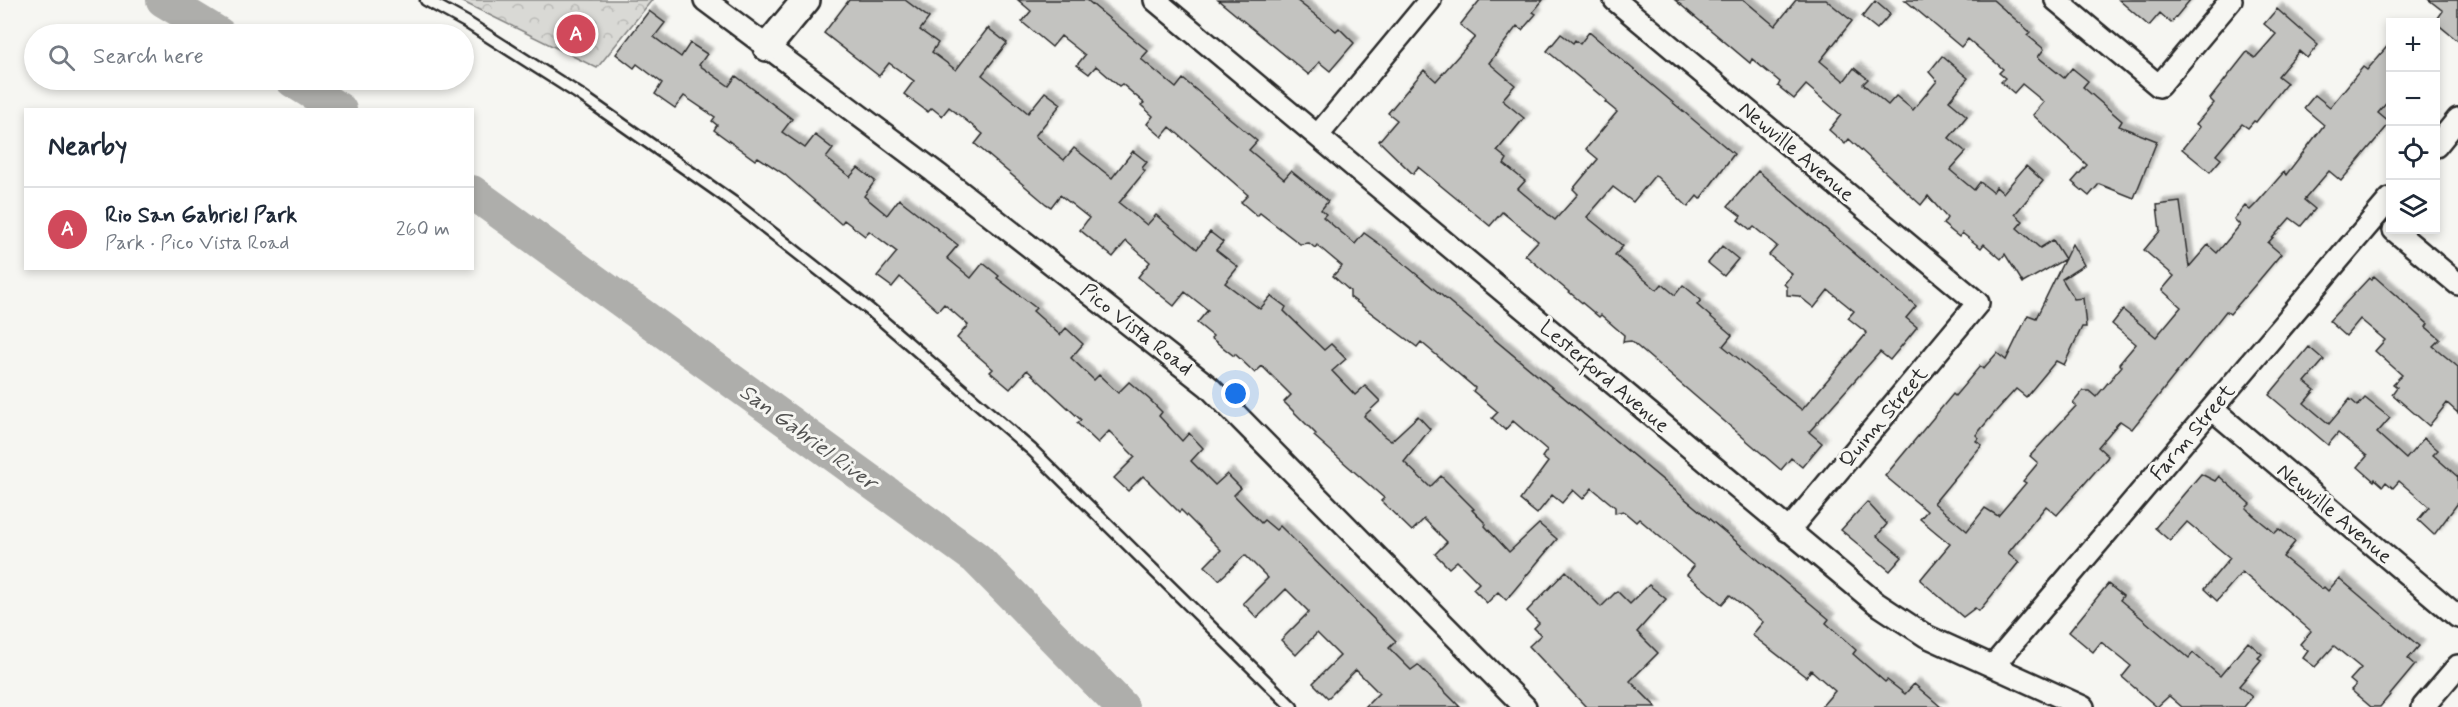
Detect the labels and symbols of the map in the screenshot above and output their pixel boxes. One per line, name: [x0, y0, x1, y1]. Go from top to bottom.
pin: A: [556, 12, 596, 57]
street label: Newville Avenue: [1733, 95, 1860, 208]
street label: Pico Vista Road: [1074, 277, 1198, 383]
street label: Lesterford Avenue: [1532, 314, 1675, 441]
street label: Quinn Street: [1833, 361, 1935, 474]
water label: San Gabriel River: [734, 378, 884, 499]
street label: Farm Street: [2144, 378, 2242, 487]
your location: [1221, 379, 1250, 408]
street label: Newville Avenue: [2271, 457, 2398, 570]

